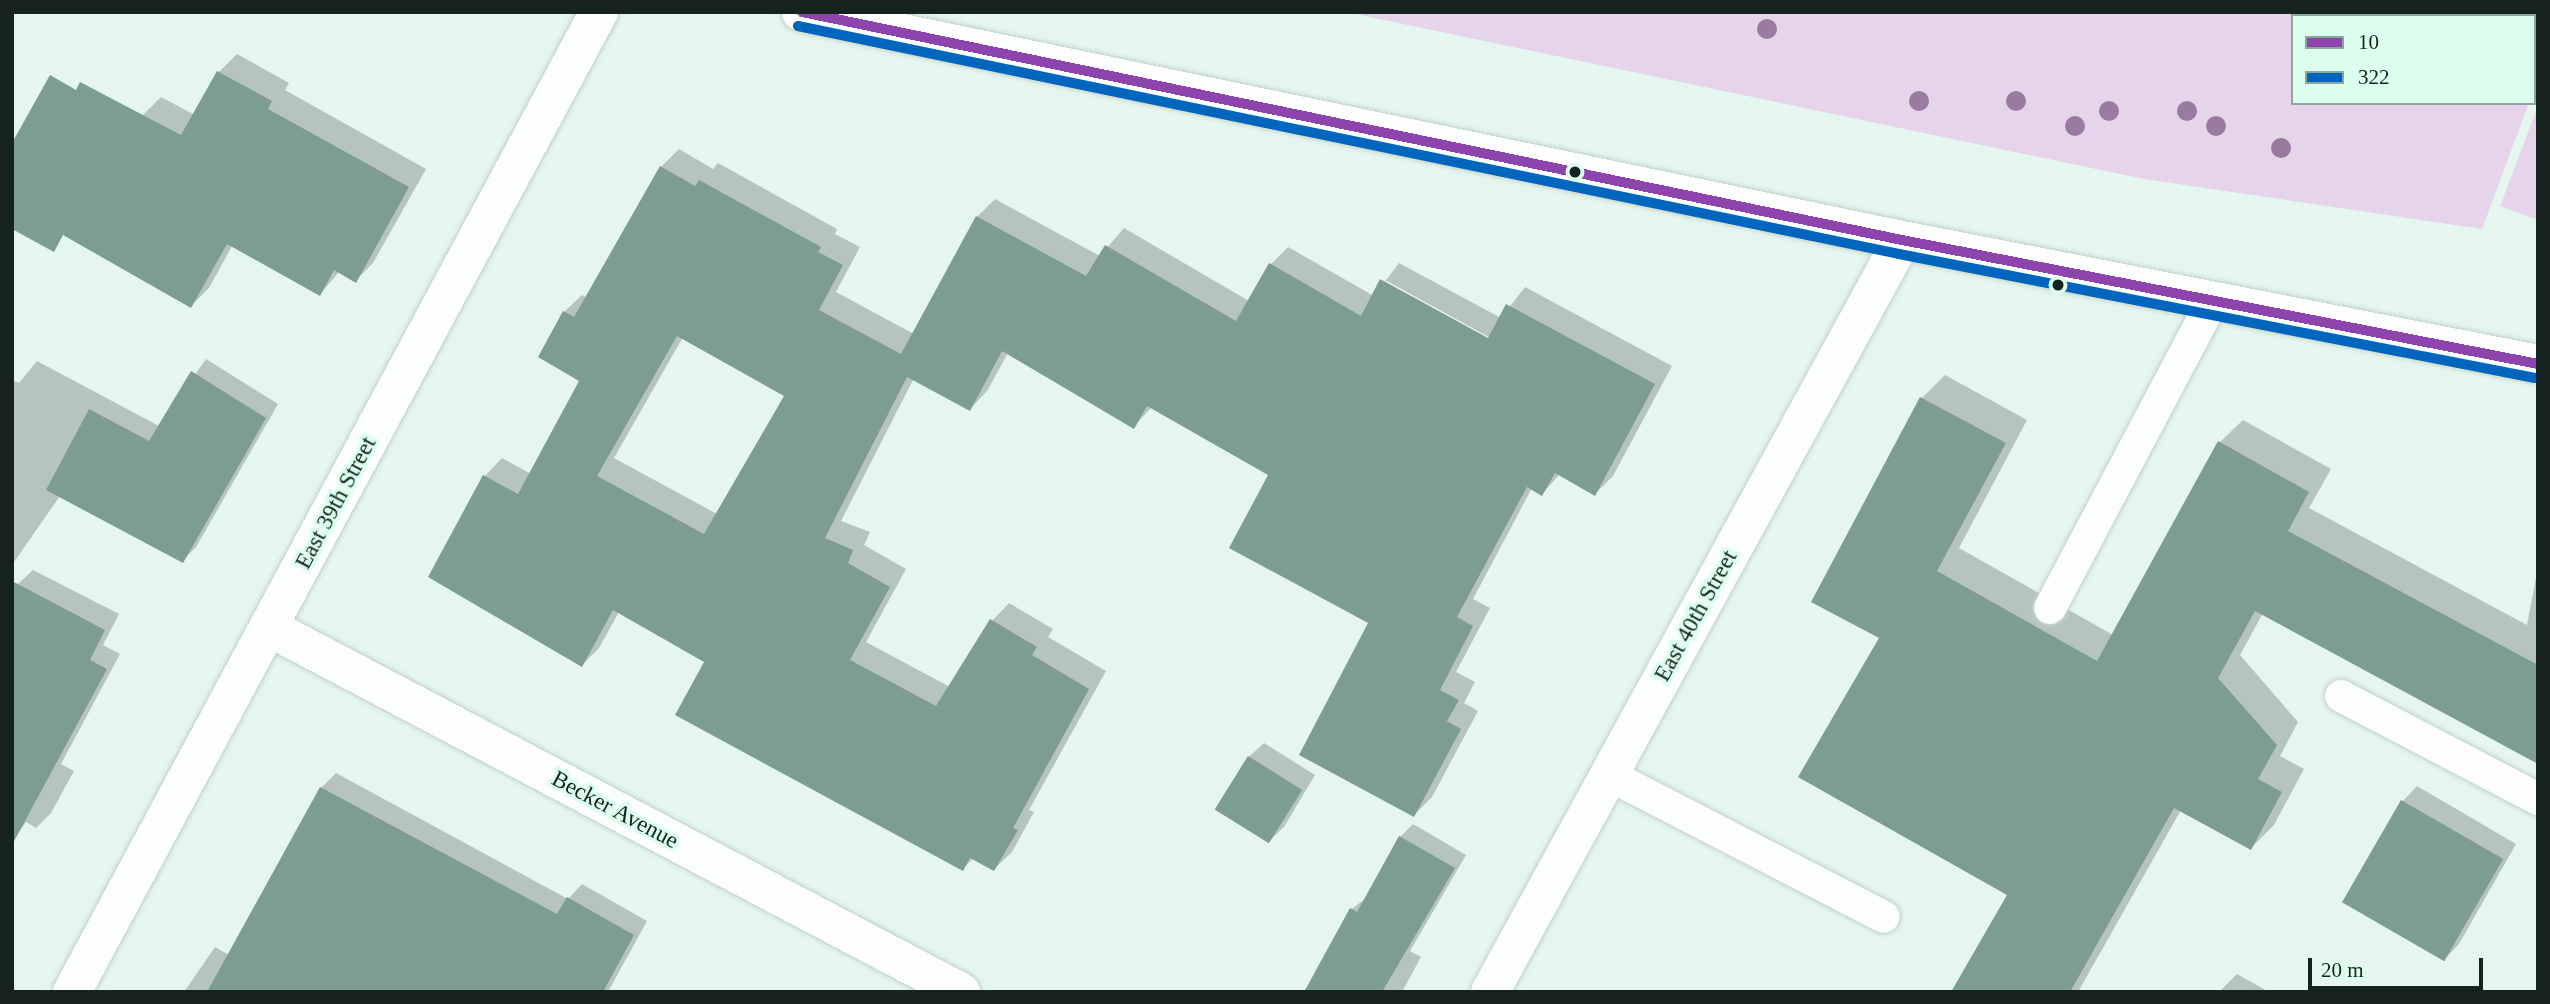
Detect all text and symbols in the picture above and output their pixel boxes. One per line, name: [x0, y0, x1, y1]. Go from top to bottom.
legend: [2291, 14, 2536, 105]
text: 10: [2358, 30, 2379, 54]
text: 322: [2358, 65, 2390, 89]
unlabelled marker: [1568, 165, 1582, 179]
unlabelled marker: [2051, 278, 2065, 292]
street label: East 39th Street: [290, 432, 382, 574]
street label: East 40th Street: [1649, 546, 1743, 686]
street label: Becker Avenue: [546, 765, 684, 855]
scale bar: [2312, 944, 2487, 988]
text: 20 m: [2321, 958, 2364, 982]

